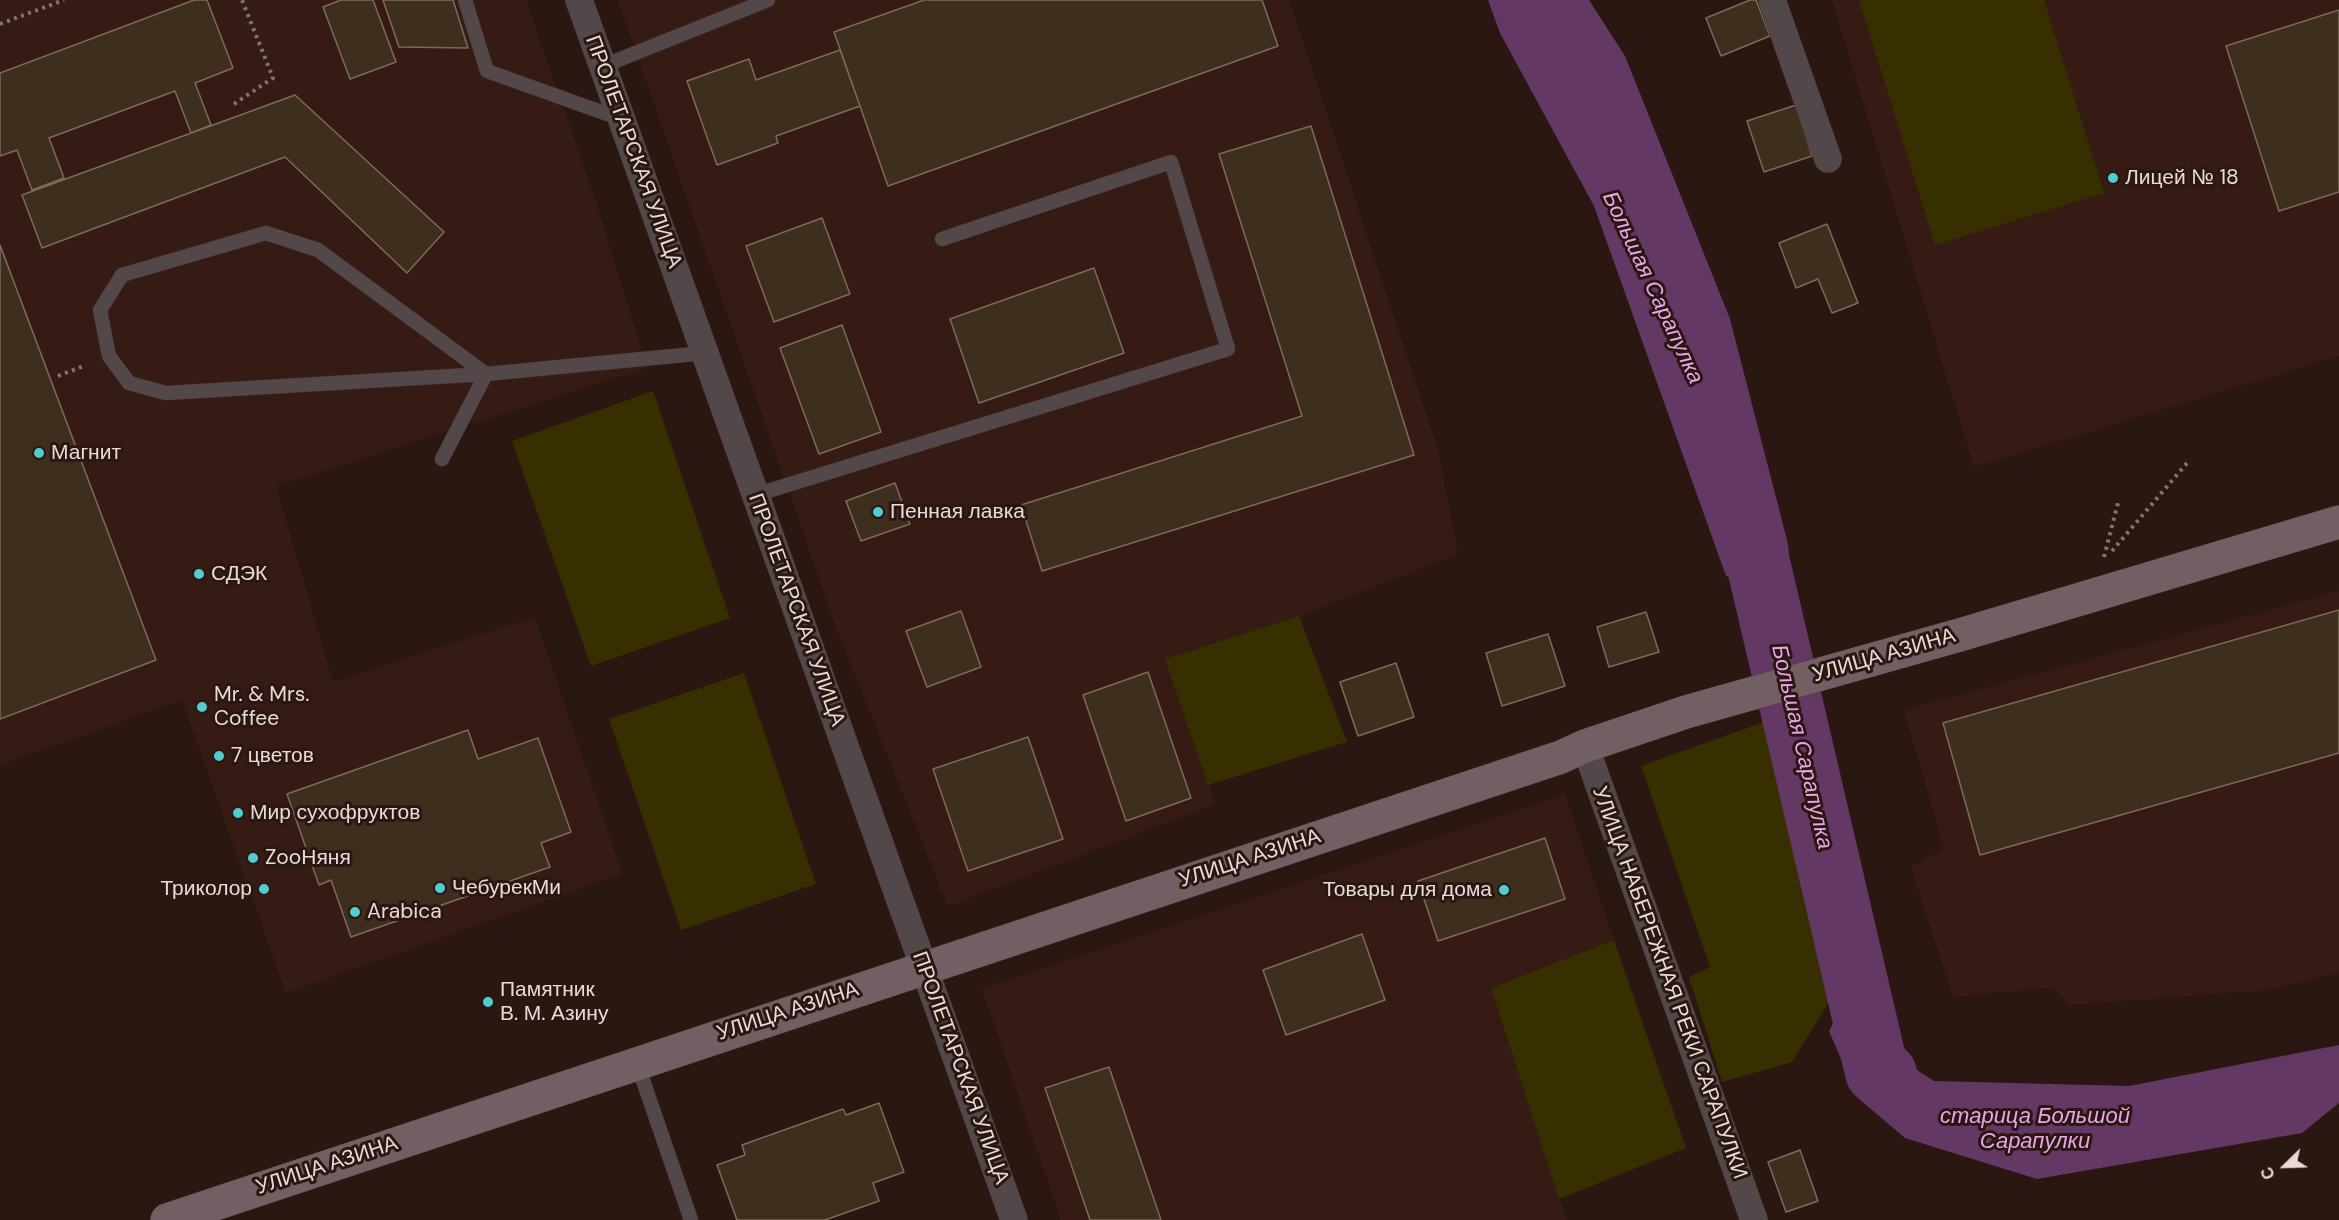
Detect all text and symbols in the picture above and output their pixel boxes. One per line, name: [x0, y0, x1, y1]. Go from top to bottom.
street label: ПРОЛЕТАРСКАЯ УЛИЦА: [579, 32, 687, 272]
place label: Лицей № 18: [2125, 165, 2239, 191]
marker: Лицей № 18: [2106, 171, 2120, 185]
water label: Большая Сарапулка: [1596, 188, 1708, 388]
place label: Магнит: [51, 440, 121, 466]
marker: Магнит: [32, 446, 46, 460]
street label: ПРОЛЕТАРСКАЯ УЛИЦА: [742, 490, 850, 730]
place label: Пенная лавка: [890, 499, 1025, 525]
marker: Пенная лавка: [871, 505, 885, 519]
place label: СДЭК: [211, 561, 267, 587]
marker: СДЭК: [192, 567, 206, 581]
street label: УЛИЦА АЗИНА: [1810, 624, 1958, 688]
water label: Большая Сарапулка: [1765, 642, 1837, 852]
place label: Mr. & Mrs. Coffee: [214, 682, 309, 732]
marker: Mr. & Mrs. Coffee: [195, 700, 209, 714]
place label: 7 цветов: [231, 743, 314, 769]
marker: 7 цветов: [212, 749, 226, 763]
street label: УЛИЦА НАБЕРЕЖНАЯ РЕКИ САРАПУЛКИ: [1586, 783, 1752, 1183]
place label: Мир сухофруктов: [250, 800, 420, 826]
marker: Мир сухофруктов: [231, 806, 245, 820]
street label: УЛИЦА АЗИНА: [1176, 824, 1324, 894]
place label: ZooНяня: [265, 845, 351, 871]
marker: ZooНяня: [246, 851, 260, 865]
place label: ЧебурекМи: [452, 875, 561, 901]
place label: Триколор: [160, 876, 252, 902]
place label: Товары для дома: [1323, 877, 1492, 903]
marker: ЧебурекМи: [433, 881, 447, 895]
marker: Триколор: [257, 882, 271, 896]
marker: Товары для дома: [1497, 883, 1511, 897]
place label: Arabica: [367, 899, 442, 925]
marker: Arabica: [348, 905, 362, 919]
street label: ПРОЛЕТАРСКАЯ УЛИЦА: [906, 948, 1014, 1188]
place label: Памятник В. М. Азину: [500, 977, 608, 1027]
street label: УЛИЦА АЗИНА: [714, 977, 862, 1047]
marker: Памятник В. М. Азину: [481, 995, 495, 1009]
water label: старица Большой Сарапулки: [1940, 1104, 2130, 1156]
street label: УЛИЦА АЗИНА: [253, 1131, 401, 1201]
north arrow: [2255, 1136, 2315, 1196]
text: С: [2256, 1164, 2280, 1183]

